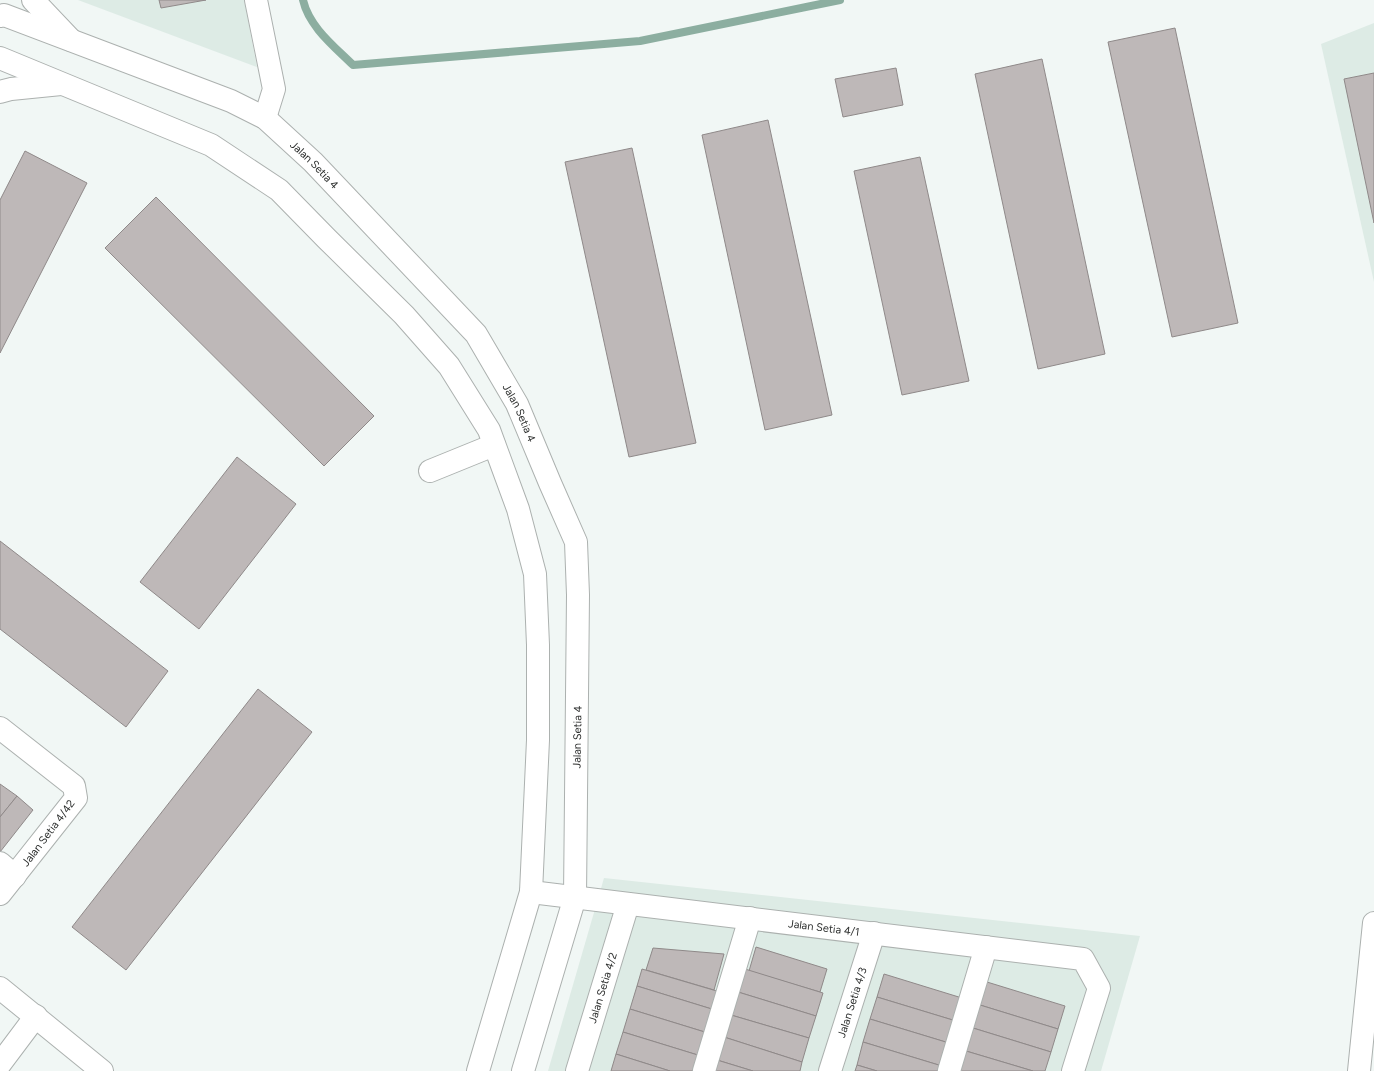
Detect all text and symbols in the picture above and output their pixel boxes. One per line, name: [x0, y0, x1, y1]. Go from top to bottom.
street label: Jalan Setia 4: [287, 138, 341, 192]
street label: Jalan Setia 4: [500, 382, 538, 444]
street label: Jalan Setia 4: [570, 705, 585, 769]
street label: Jalan Setia 4/42: [19, 797, 78, 869]
street label: Jalan Setia 4/1: [787, 917, 860, 939]
street label: Jalan Setia 4/2: [586, 951, 620, 1025]
street label: Jalan Setia 4/3: [835, 966, 870, 1039]

